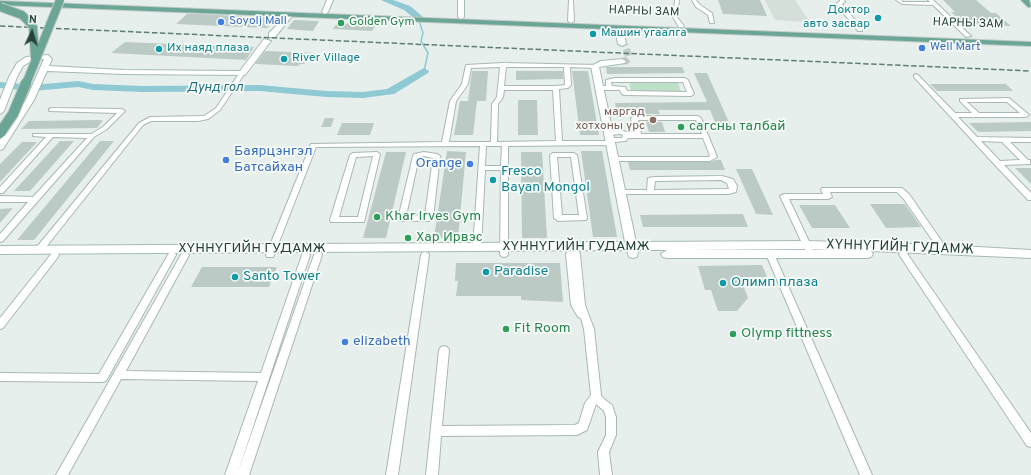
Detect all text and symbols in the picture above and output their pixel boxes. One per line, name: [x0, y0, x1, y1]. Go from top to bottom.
street label: НАРНЫ ЗАМ: [608, 4, 680, 20]
place label: Доктор авто засвар: [803, 4, 870, 32]
north arrow: [12, 12, 52, 52]
text: N: [28, 13, 37, 27]
marker: Доктор авто засвар: [873, 13, 883, 23]
place label: Soyolj Mall: [229, 15, 287, 29]
place label: Golden Gym: [349, 16, 415, 30]
street label: НАРНЫ ЗАМ: [932, 16, 1004, 32]
marker: Soyolj Mall: [216, 17, 226, 27]
marker: Golden Gym: [336, 18, 346, 28]
place label: Машин угаалга: [601, 27, 687, 41]
marker: Машин угаалга: [588, 29, 598, 39]
place label: Well Mart: [930, 41, 981, 55]
place label: Их наяд плаза: [167, 42, 249, 56]
marker: Well Mart: [917, 43, 927, 53]
marker: Их наяд плаза: [154, 44, 164, 54]
place label: River Village: [292, 52, 360, 66]
marker: River Village: [279, 54, 289, 64]
water label: Дунд гол: [187, 80, 243, 96]
place label: маргад хотхоны үрс: [576, 106, 645, 134]
marker: маргад хотхоны үрс: [648, 115, 658, 125]
place label: сагсны талбай: [689, 119, 786, 135]
marker: сагсны талбай: [676, 122, 686, 132]
place label: Баярцэнгэл Батсайхан: [234, 144, 313, 176]
marker: Баярцэнгэл Батсайхан: [221, 155, 231, 165]
place label: Orange: [416, 156, 462, 172]
marker: Orange: [465, 159, 475, 169]
place label: Fresco Bayan Mongol: [501, 164, 590, 196]
marker: Fresco Bayan Mongol: [488, 175, 498, 185]
place label: Khar Irves Gym: [385, 209, 481, 225]
marker: Khar Irves Gym: [372, 212, 382, 222]
place label: Хар Ирвэс: [416, 230, 483, 246]
marker: Хар Ирвэс: [403, 233, 413, 243]
street label: ХҮННҮГИЙН ГУДАМЖ: [826, 237, 974, 259]
street label: ХҮННҮГИЙН ГУДАМЖ: [502, 239, 650, 255]
street label: ХҮННҮГИЙН ГУДАМЖ: [178, 241, 326, 257]
place label: Paradise: [494, 264, 548, 280]
marker: Paradise: [481, 267, 491, 277]
place label: Santo Tower: [243, 269, 320, 285]
marker: Santo Tower: [230, 272, 240, 282]
place label: Олимп плаза: [731, 275, 818, 291]
marker: Олимп плаза: [718, 278, 728, 288]
place label: Fit Room: [514, 321, 571, 337]
marker: Fit Room: [501, 324, 511, 334]
place label: Olymp fittness: [741, 326, 832, 342]
marker: Olymp fittness: [728, 329, 738, 339]
place label: elizabeth: [353, 334, 411, 350]
marker: elizabeth: [340, 337, 350, 347]

